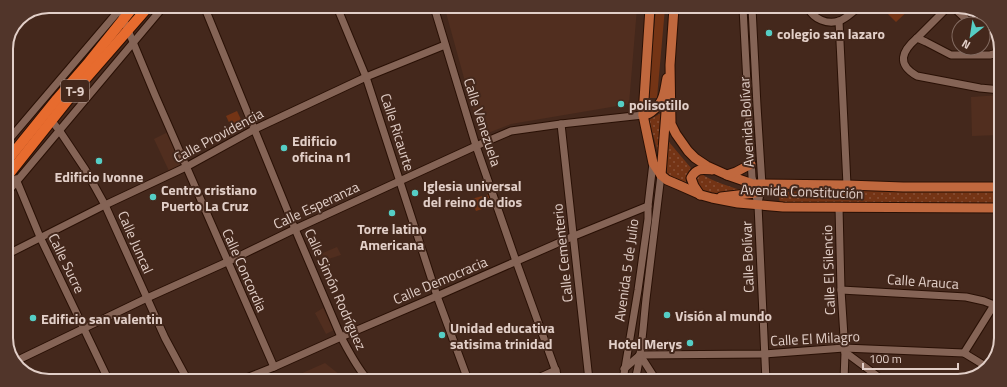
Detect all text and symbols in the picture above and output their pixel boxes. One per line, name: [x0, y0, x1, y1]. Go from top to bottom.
north arrow: [951, 16, 991, 56]
place label: colegio san lazaro: [777, 23, 885, 44]
marker: colegio san lazaro: [764, 28, 774, 38]
text: N: [959, 36, 973, 53]
street label: Calle Venezuela: [459, 75, 507, 169]
street label: Avenida Bolívar: [733, 76, 759, 168]
road number: T-9: [61, 80, 89, 102]
street label: Calle Ricaurte: [376, 91, 420, 173]
place label: polisotillo: [629, 94, 689, 115]
marker: polisotillo: [616, 99, 626, 109]
street label: Calle Providencia: [169, 102, 267, 168]
place label: Edificio oficina n1: [292, 130, 351, 167]
marker: Edificio oficina n1: [279, 143, 289, 153]
marker: Edificio Ivonne: [94, 156, 104, 166]
place label: Edificio Ivonne: [55, 166, 143, 187]
place label: Iglesia universal del reino de dios: [423, 175, 523, 212]
street label: Calle Esperanza: [270, 176, 362, 234]
street label: Avenida Constitución: [740, 178, 864, 204]
place label: Centro cristiano Puerto La Cruz: [161, 179, 257, 216]
marker: Iglesia universal del reino de dios: [410, 188, 420, 198]
marker: Centro cristiano Puerto La Cruz: [148, 192, 158, 202]
street label: Calle Cementerio: [546, 203, 578, 303]
street label: Calle Juncal: [113, 207, 159, 277]
marker: Torre latino Americana: [387, 208, 397, 218]
street label: Avenida 5 de Julio: [608, 217, 644, 323]
place label: Torre latino Americana: [357, 218, 427, 255]
street label: Calle Bolívar: [735, 220, 759, 293]
street label: Calle El Silencio: [816, 224, 840, 316]
street label: Calle Concordia: [217, 225, 273, 315]
street label: Calle Simón Rodríguez: [300, 225, 372, 353]
street label: Calle Sucre: [44, 230, 90, 296]
street label: Calle Democracia: [390, 251, 490, 309]
street label: Calle Arauca: [886, 268, 960, 294]
place label: Visión al mundo: [675, 305, 772, 326]
place label: Edificio san valentin: [41, 308, 163, 329]
marker: Visión al mundo: [662, 310, 672, 320]
marker: Edificio san valentin: [28, 313, 38, 323]
place label: Unidad educativa satisima trinidad: [450, 317, 555, 354]
street label: Calle El Milagro: [770, 325, 860, 351]
marker: Unidad educativa satisima trinidad: [437, 330, 447, 340]
place label: Hotel Merys: [608, 333, 682, 354]
marker: Hotel Merys: [685, 338, 695, 348]
scale bar: [863, 345, 958, 371]
text: 100 m: [869, 349, 902, 368]

